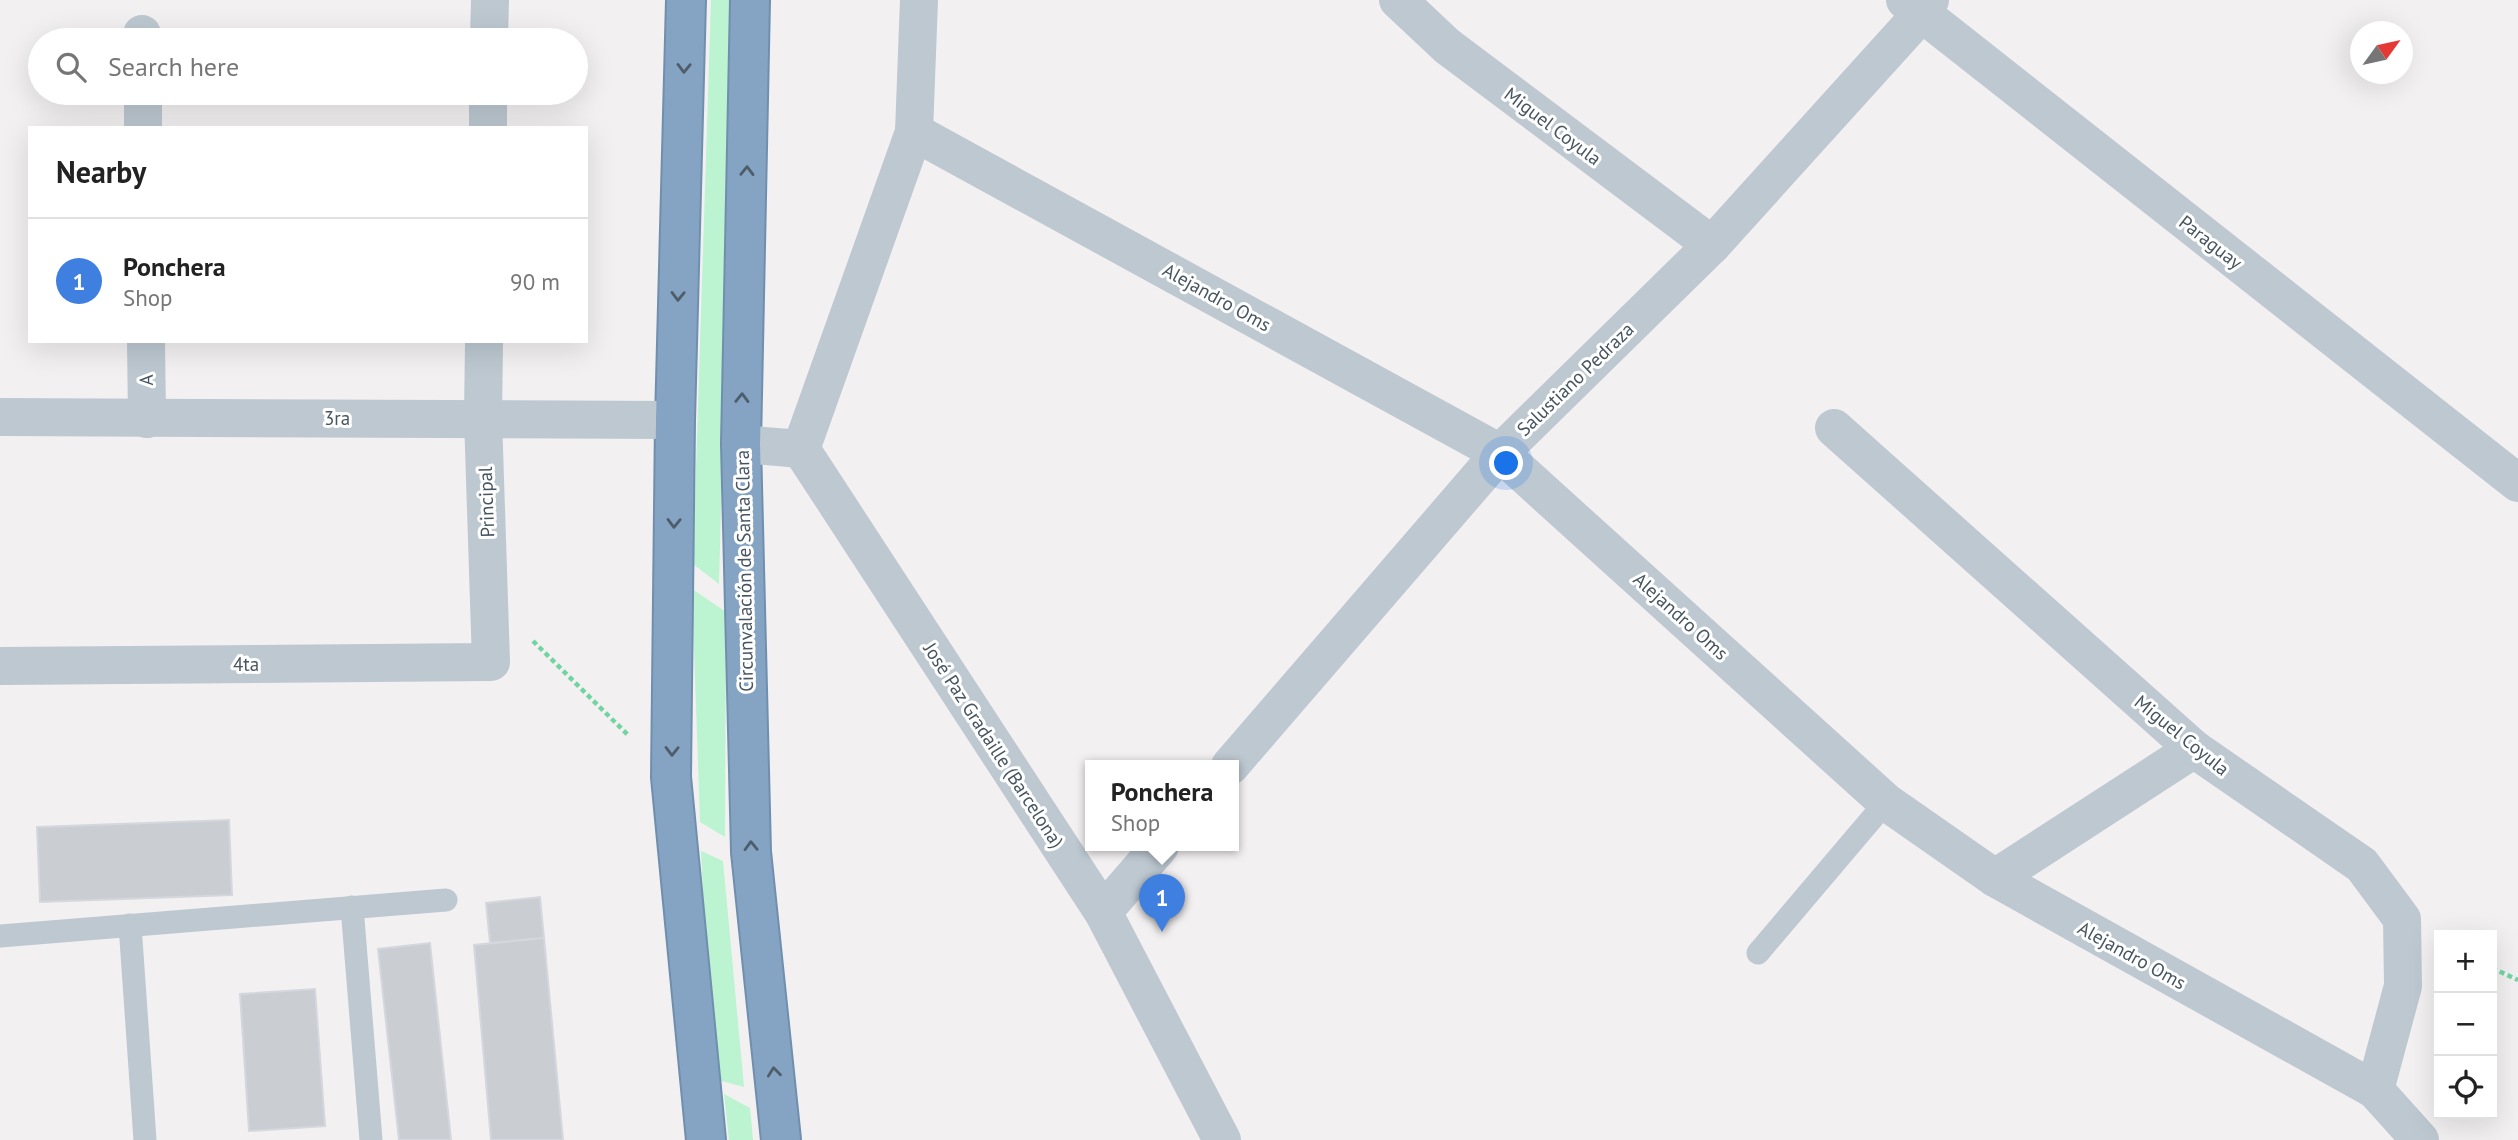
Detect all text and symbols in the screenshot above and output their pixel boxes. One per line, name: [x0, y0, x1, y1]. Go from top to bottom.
north arrow: [2350, 21, 2413, 84]
search box: [28, 28, 588, 105]
icon: search: [52, 48, 90, 86]
text: Search here: [108, 50, 239, 83]
one-way arrow: [676, 63, 692, 74]
street label: Miguel Coyula: [1500, 82, 1606, 170]
text: Nearby: [56, 152, 146, 191]
one-way arrow: [739, 165, 755, 175]
street label: Paraguay: [2174, 210, 2248, 274]
text: Ponchera: [123, 250, 226, 283]
street label: Alejandro Oms: [1159, 258, 1275, 336]
text: 1: [72, 267, 86, 296]
text: 90 m: [510, 267, 560, 296]
text: Shop: [123, 283, 173, 312]
one-way arrow: [670, 291, 686, 301]
street label: Salustiano Pedraza: [1511, 317, 1639, 441]
street label: A: [134, 374, 158, 386]
one-way arrow: [734, 392, 750, 403]
street label: 3ra: [324, 406, 350, 430]
your location: [1489, 446, 1523, 480]
street label: Circunvalación de Santa Clara: [730, 450, 758, 692]
street label: Principal: [473, 466, 499, 538]
one-way arrow: [666, 518, 682, 529]
street label: Alejandro Oms: [1629, 567, 1733, 665]
street label: José Paz Gradaille (Barcelona): [918, 637, 1069, 852]
street label: 4ta: [233, 652, 259, 676]
street label: Miguel Coyula: [2130, 689, 2234, 781]
one-way arrow: [664, 746, 680, 756]
popup: [1085, 760, 1239, 851]
text: Ponchera: [1111, 775, 1213, 808]
text: Shop: [1111, 808, 1160, 837]
one-way arrow: [744, 840, 759, 851]
pin: 1: [1139, 874, 1185, 932]
street label: Alejandro Oms: [2074, 916, 2190, 994]
map controls: [2434, 930, 2497, 1119]
button: +: [2434, 930, 2497, 993]
button: −: [2434, 993, 2497, 1056]
button: locate: [2434, 1056, 2497, 1119]
one-way arrow: [767, 1066, 782, 1077]

